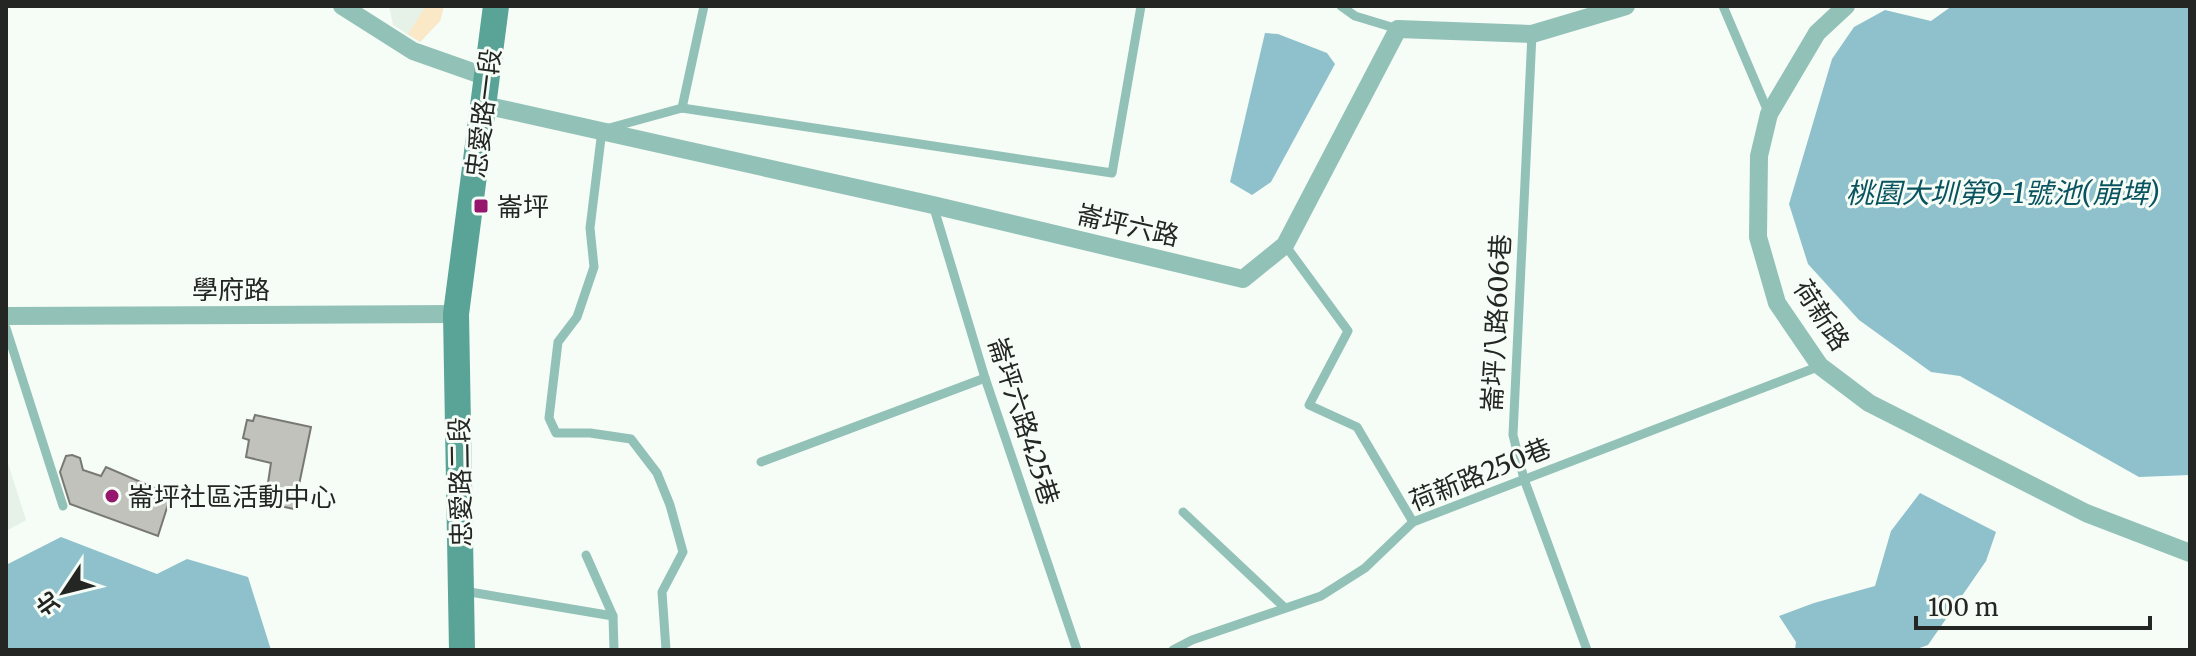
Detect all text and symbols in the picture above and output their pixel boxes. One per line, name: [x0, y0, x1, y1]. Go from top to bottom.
street label: 忠愛路一段: [459, 46, 507, 180]
water label: 桃園大圳第9-1號池(崩埤): [1846, 175, 2160, 211]
place label: 崙坪: [497, 190, 549, 223]
marker: 崙坪: [472, 197, 490, 215]
street label: 崙坪六路: [1074, 197, 1182, 253]
street label: 崙坪八路606巷: [1475, 233, 1517, 413]
street label: 學府路: [192, 273, 270, 306]
street label: 荷新路: [1787, 273, 1857, 357]
street label: 崙坪六路425巷: [981, 333, 1067, 509]
street label: 忠愛路二段: [442, 417, 478, 547]
street label: 荷新路250巷: [1404, 431, 1556, 517]
place label: 崙坪社區活動中心: [128, 480, 336, 513]
marker: 崙坪社區活動中心: [103, 487, 121, 505]
north arrow: [24, 552, 104, 632]
scale bar: [1916, 580, 2150, 630]
text: 北: [30, 586, 65, 621]
text: 100 m: [1928, 592, 1999, 623]

